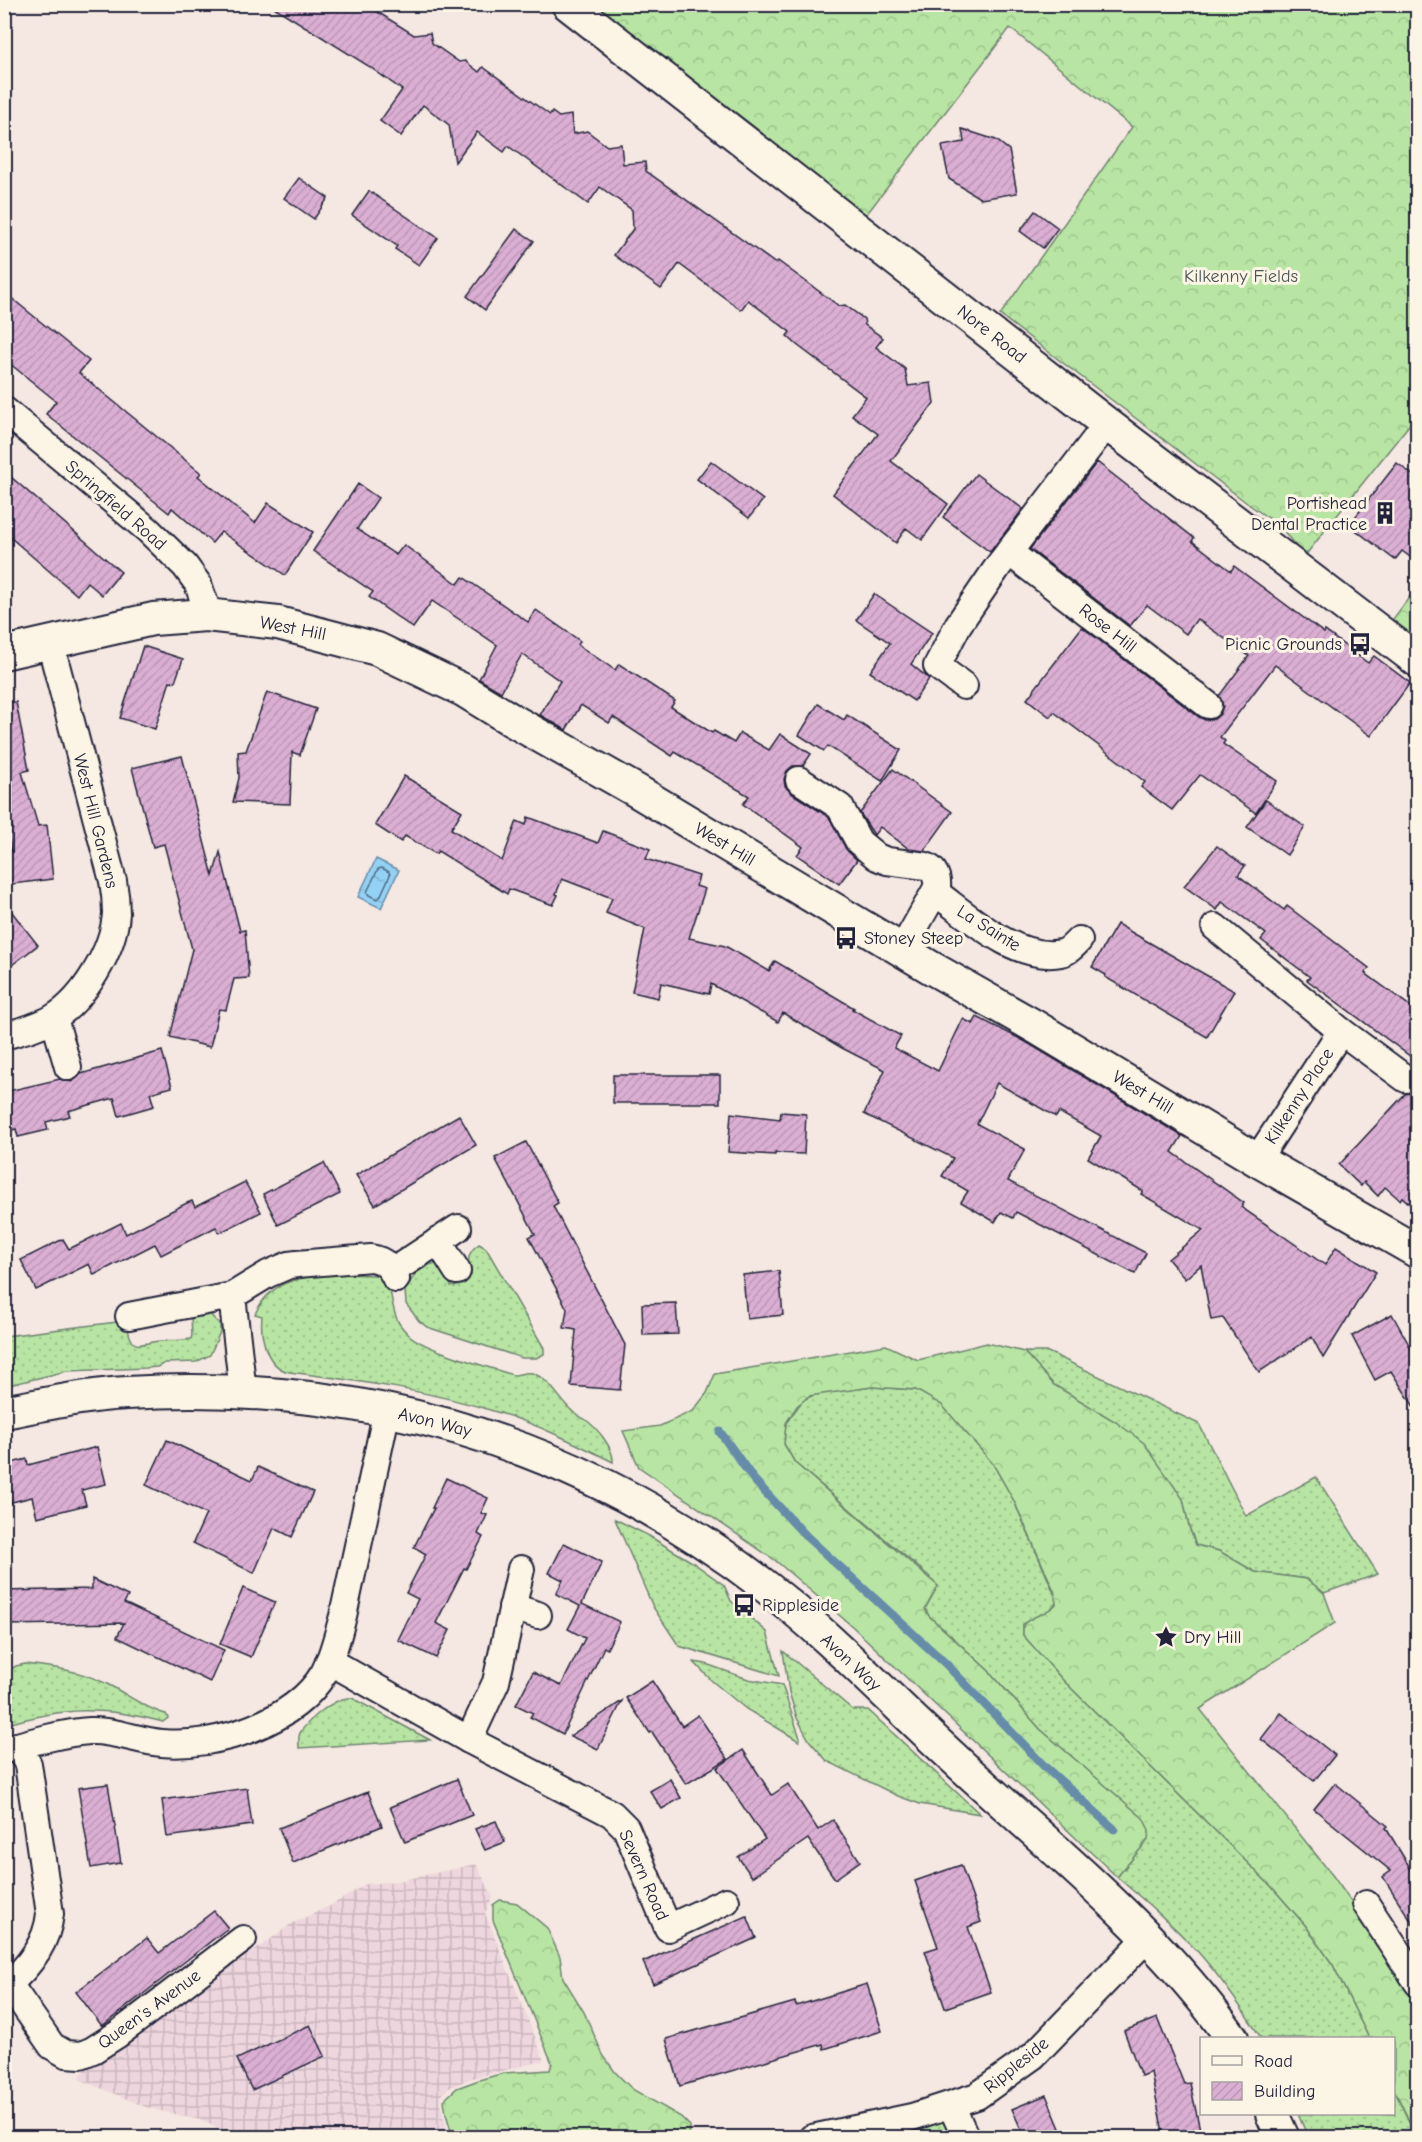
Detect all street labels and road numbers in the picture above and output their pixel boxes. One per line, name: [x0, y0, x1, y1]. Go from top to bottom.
street label: Nore Road: [953, 301, 1030, 368]
street label: Springfield Road: [61, 456, 170, 555]
street label: Rose Hill: [1075, 599, 1141, 657]
street label: West Hill: [258, 612, 328, 645]
street label: West Hill Gardens: [69, 752, 122, 891]
street label: West Hill: [691, 818, 759, 871]
street label: La Sainte: [953, 901, 1024, 956]
street label: Kilkenny Place: [1261, 1044, 1338, 1148]
street label: West Hill: [1109, 1066, 1177, 1119]
street label: Avon Way: [396, 1403, 475, 1442]
street label: Avon Way: [816, 1629, 886, 1696]
street label: Severn Road: [614, 1827, 673, 1924]
street label: Queen's Avenue: [94, 1965, 205, 2054]
street label: Rippleside: [980, 2033, 1053, 2098]

